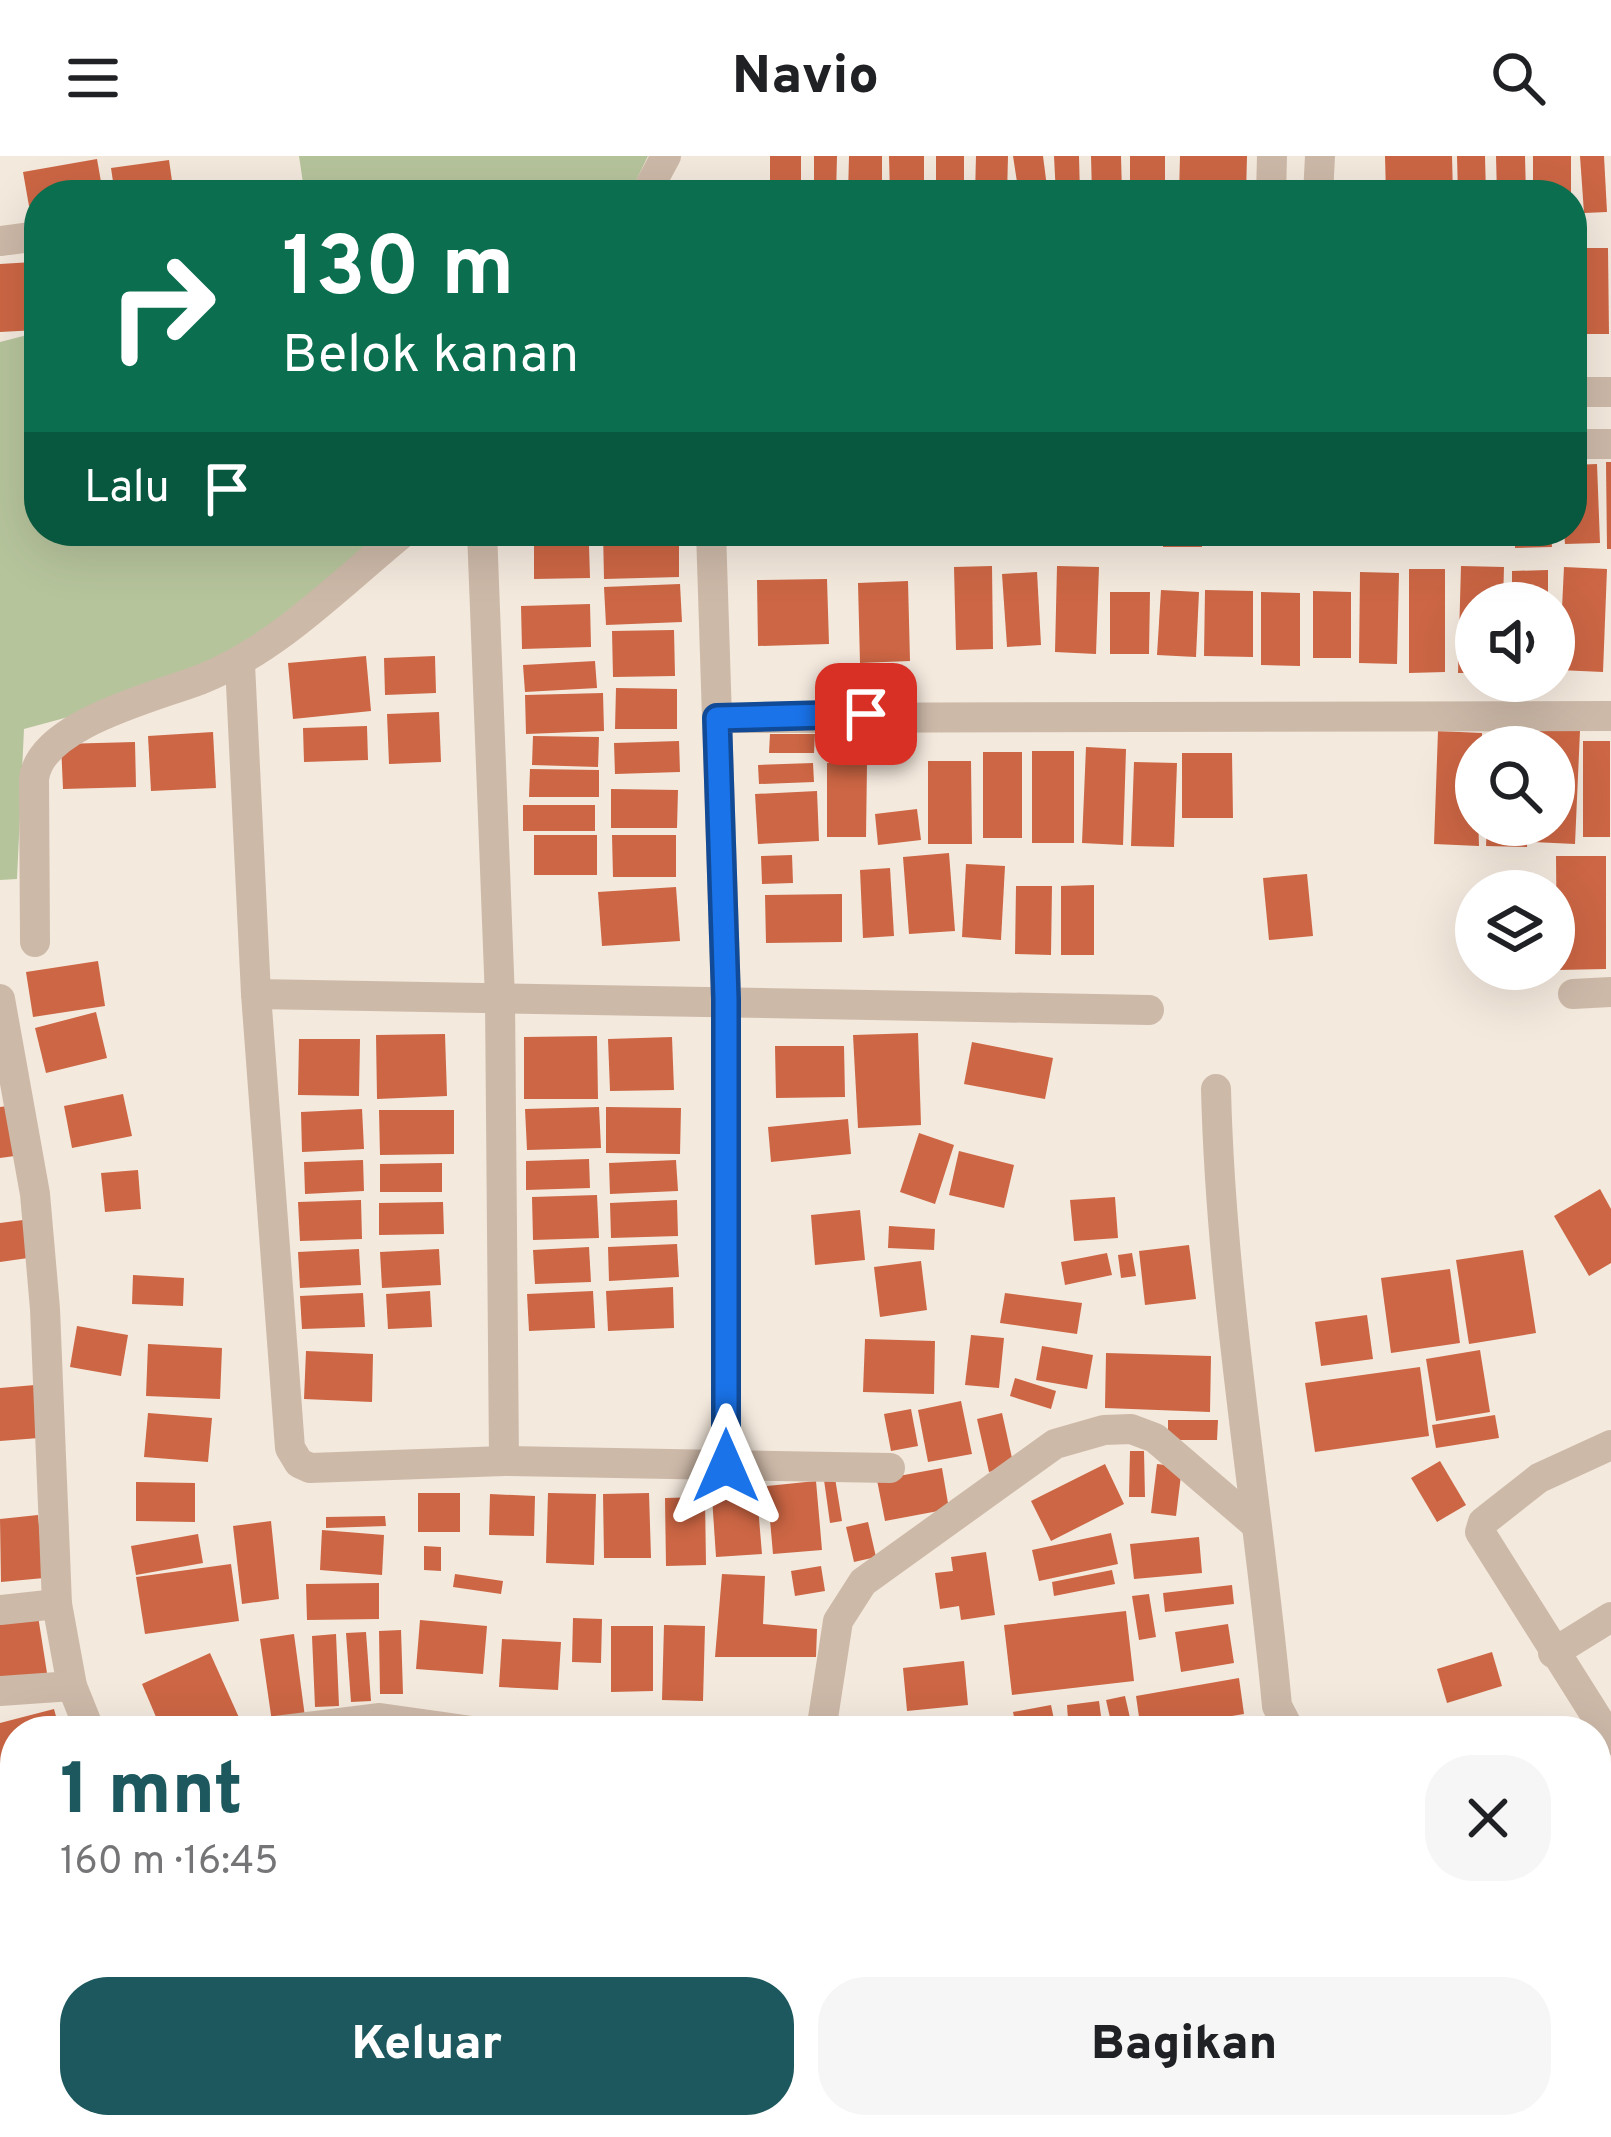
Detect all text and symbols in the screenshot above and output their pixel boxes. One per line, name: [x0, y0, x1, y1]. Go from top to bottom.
text: Navio: [732, 44, 879, 113]
icon: menu: [60, 45, 126, 111]
icon: search: [1485, 45, 1551, 111]
text: 130 m: [282, 219, 514, 325]
icon: right: [84, 228, 240, 384]
text: Belok kanan: [282, 323, 579, 392]
icon: arrive: [194, 456, 260, 522]
text: Lalu: [84, 461, 170, 518]
map controls: [1455, 582, 1575, 990]
button: sound: [1455, 582, 1575, 702]
pin: [815, 663, 917, 765]
icon: arrive: [833, 681, 899, 747]
button: search: [1455, 726, 1575, 846]
button: layers: [1455, 870, 1575, 990]
position arrow: [663, 1403, 789, 1529]
text: 1 mnt: [60, 1748, 243, 1840]
button: close: [1425, 1755, 1551, 1881]
text: 160 m · 16:45: [60, 1839, 278, 1888]
button: Keluar: [60, 1977, 794, 2115]
button: Bagikan: [818, 1977, 1551, 2115]

